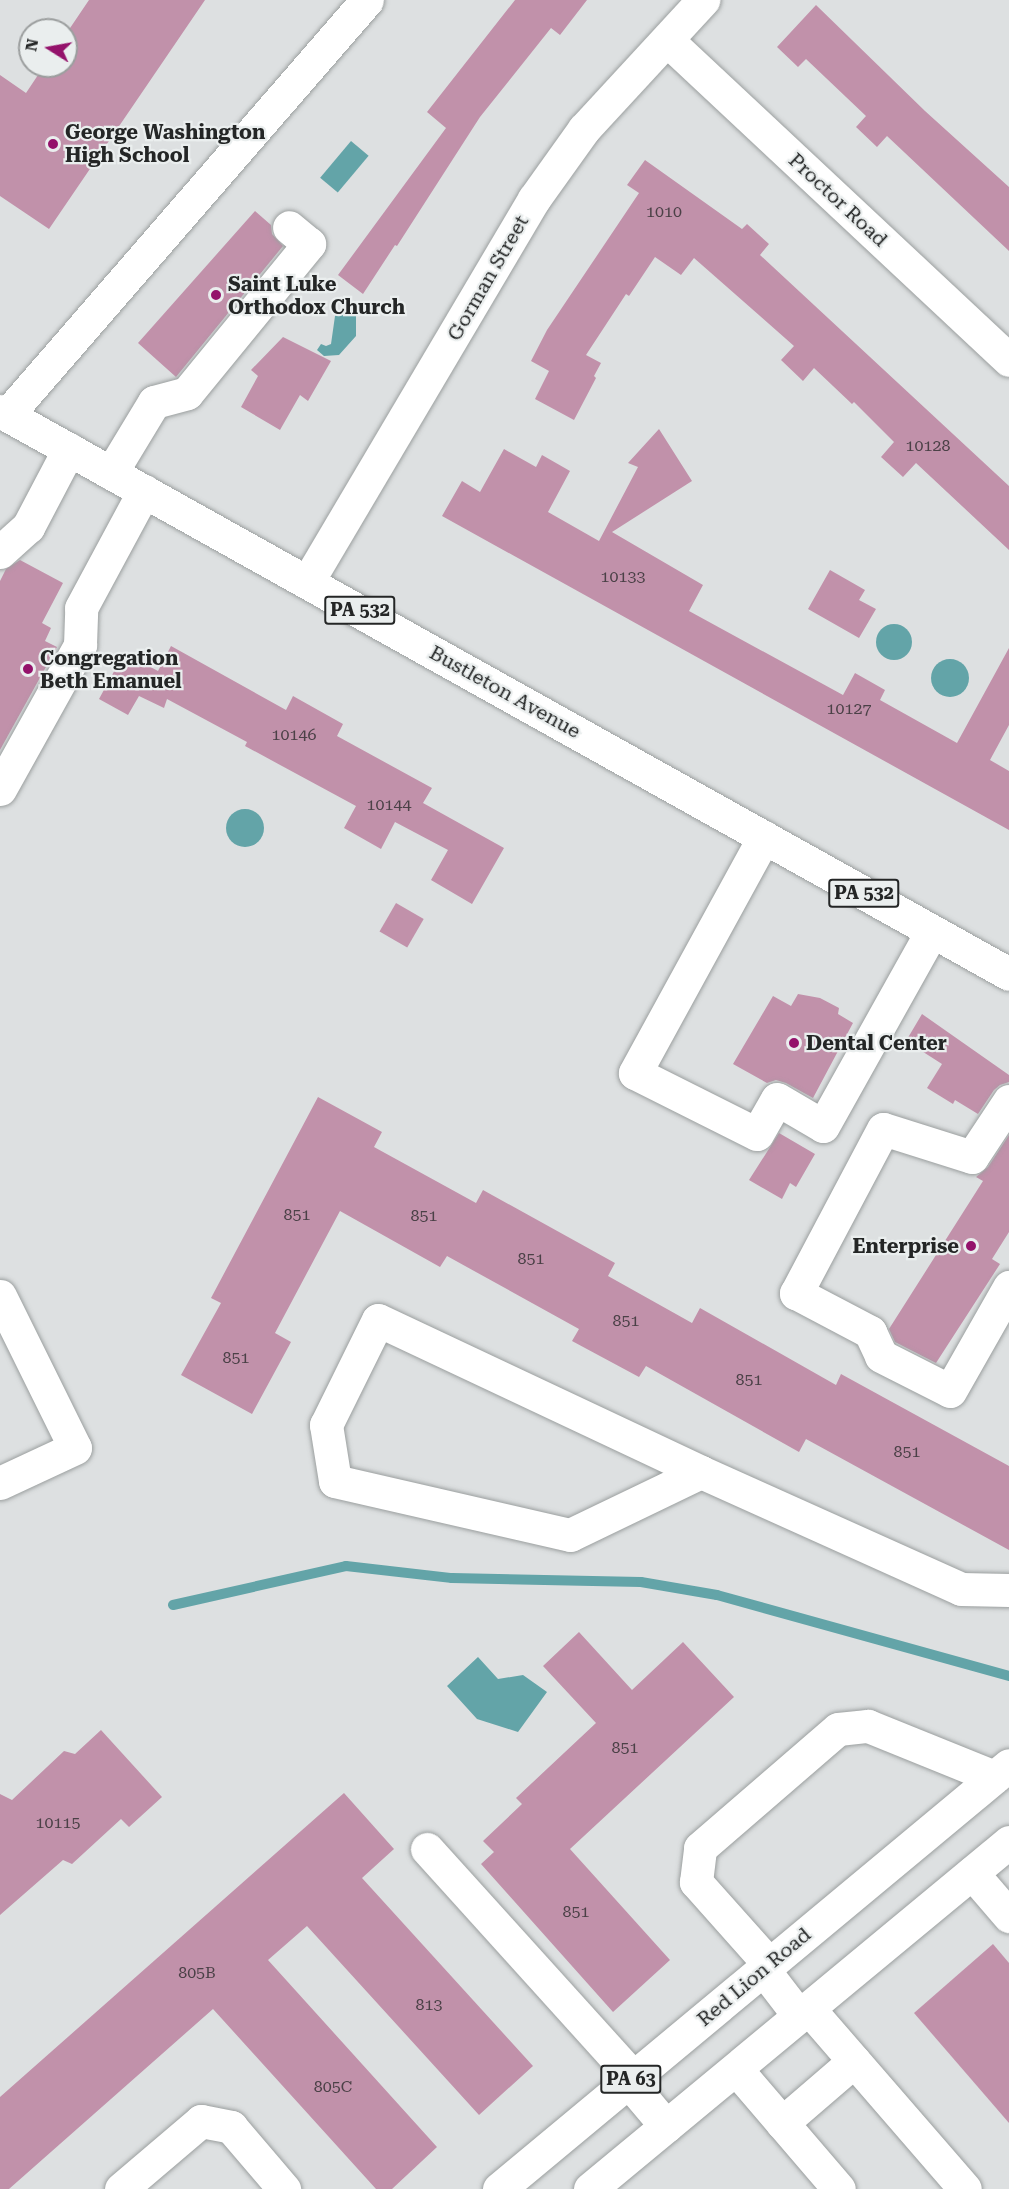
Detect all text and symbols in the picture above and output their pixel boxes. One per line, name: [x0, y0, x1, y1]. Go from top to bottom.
north arrow: [18, 18, 78, 78]
text: N: [21, 37, 42, 53]
place label: George Washington High School: [65, 120, 265, 167]
marker: George Washington High School: [46, 137, 60, 151]
street label: Proctor Road: [784, 148, 892, 252]
house number: 1010: [646, 202, 682, 222]
street label: Gorman Street: [442, 211, 534, 345]
place label: Saint Luke Orthodox Church: [228, 272, 405, 319]
marker: Saint Luke Orthodox Church: [209, 288, 223, 302]
house number: 10128: [906, 436, 950, 456]
house number: 10133: [601, 567, 645, 587]
road number: PA 532: [324, 595, 396, 625]
street label: Bustleton Avenue: [425, 641, 585, 743]
place label: Congregation Beth Emanuel: [40, 646, 182, 693]
marker: Congregation Beth Emanuel: [21, 662, 35, 676]
house number: 10127: [827, 699, 871, 719]
house number: 10146: [272, 725, 316, 745]
house number: 10144: [367, 795, 411, 815]
road number: PA 532: [828, 878, 900, 908]
place label: Dental Center: [806, 1031, 947, 1055]
marker: Dental Center: [787, 1036, 801, 1050]
house number: 851: [284, 1205, 310, 1225]
house number: 851: [411, 1206, 437, 1226]
place label: Enterprise: [853, 1234, 959, 1258]
marker: Enterprise: [964, 1239, 978, 1253]
house number: 851: [518, 1249, 544, 1269]
house number: 851: [613, 1311, 639, 1331]
house number: 851: [223, 1348, 249, 1368]
house number: 851: [736, 1370, 762, 1390]
house number: 851: [894, 1442, 920, 1462]
house number: 851: [612, 1738, 638, 1758]
house number: 10115: [36, 1813, 80, 1833]
house number: 851: [563, 1902, 589, 1922]
street label: Red Lion Road: [692, 1923, 816, 2031]
house number: 805B: [178, 1963, 216, 1983]
house number: 813: [416, 1995, 442, 2015]
road number: PA 63: [600, 2064, 662, 2094]
house number: 805C: [314, 2077, 352, 2097]

